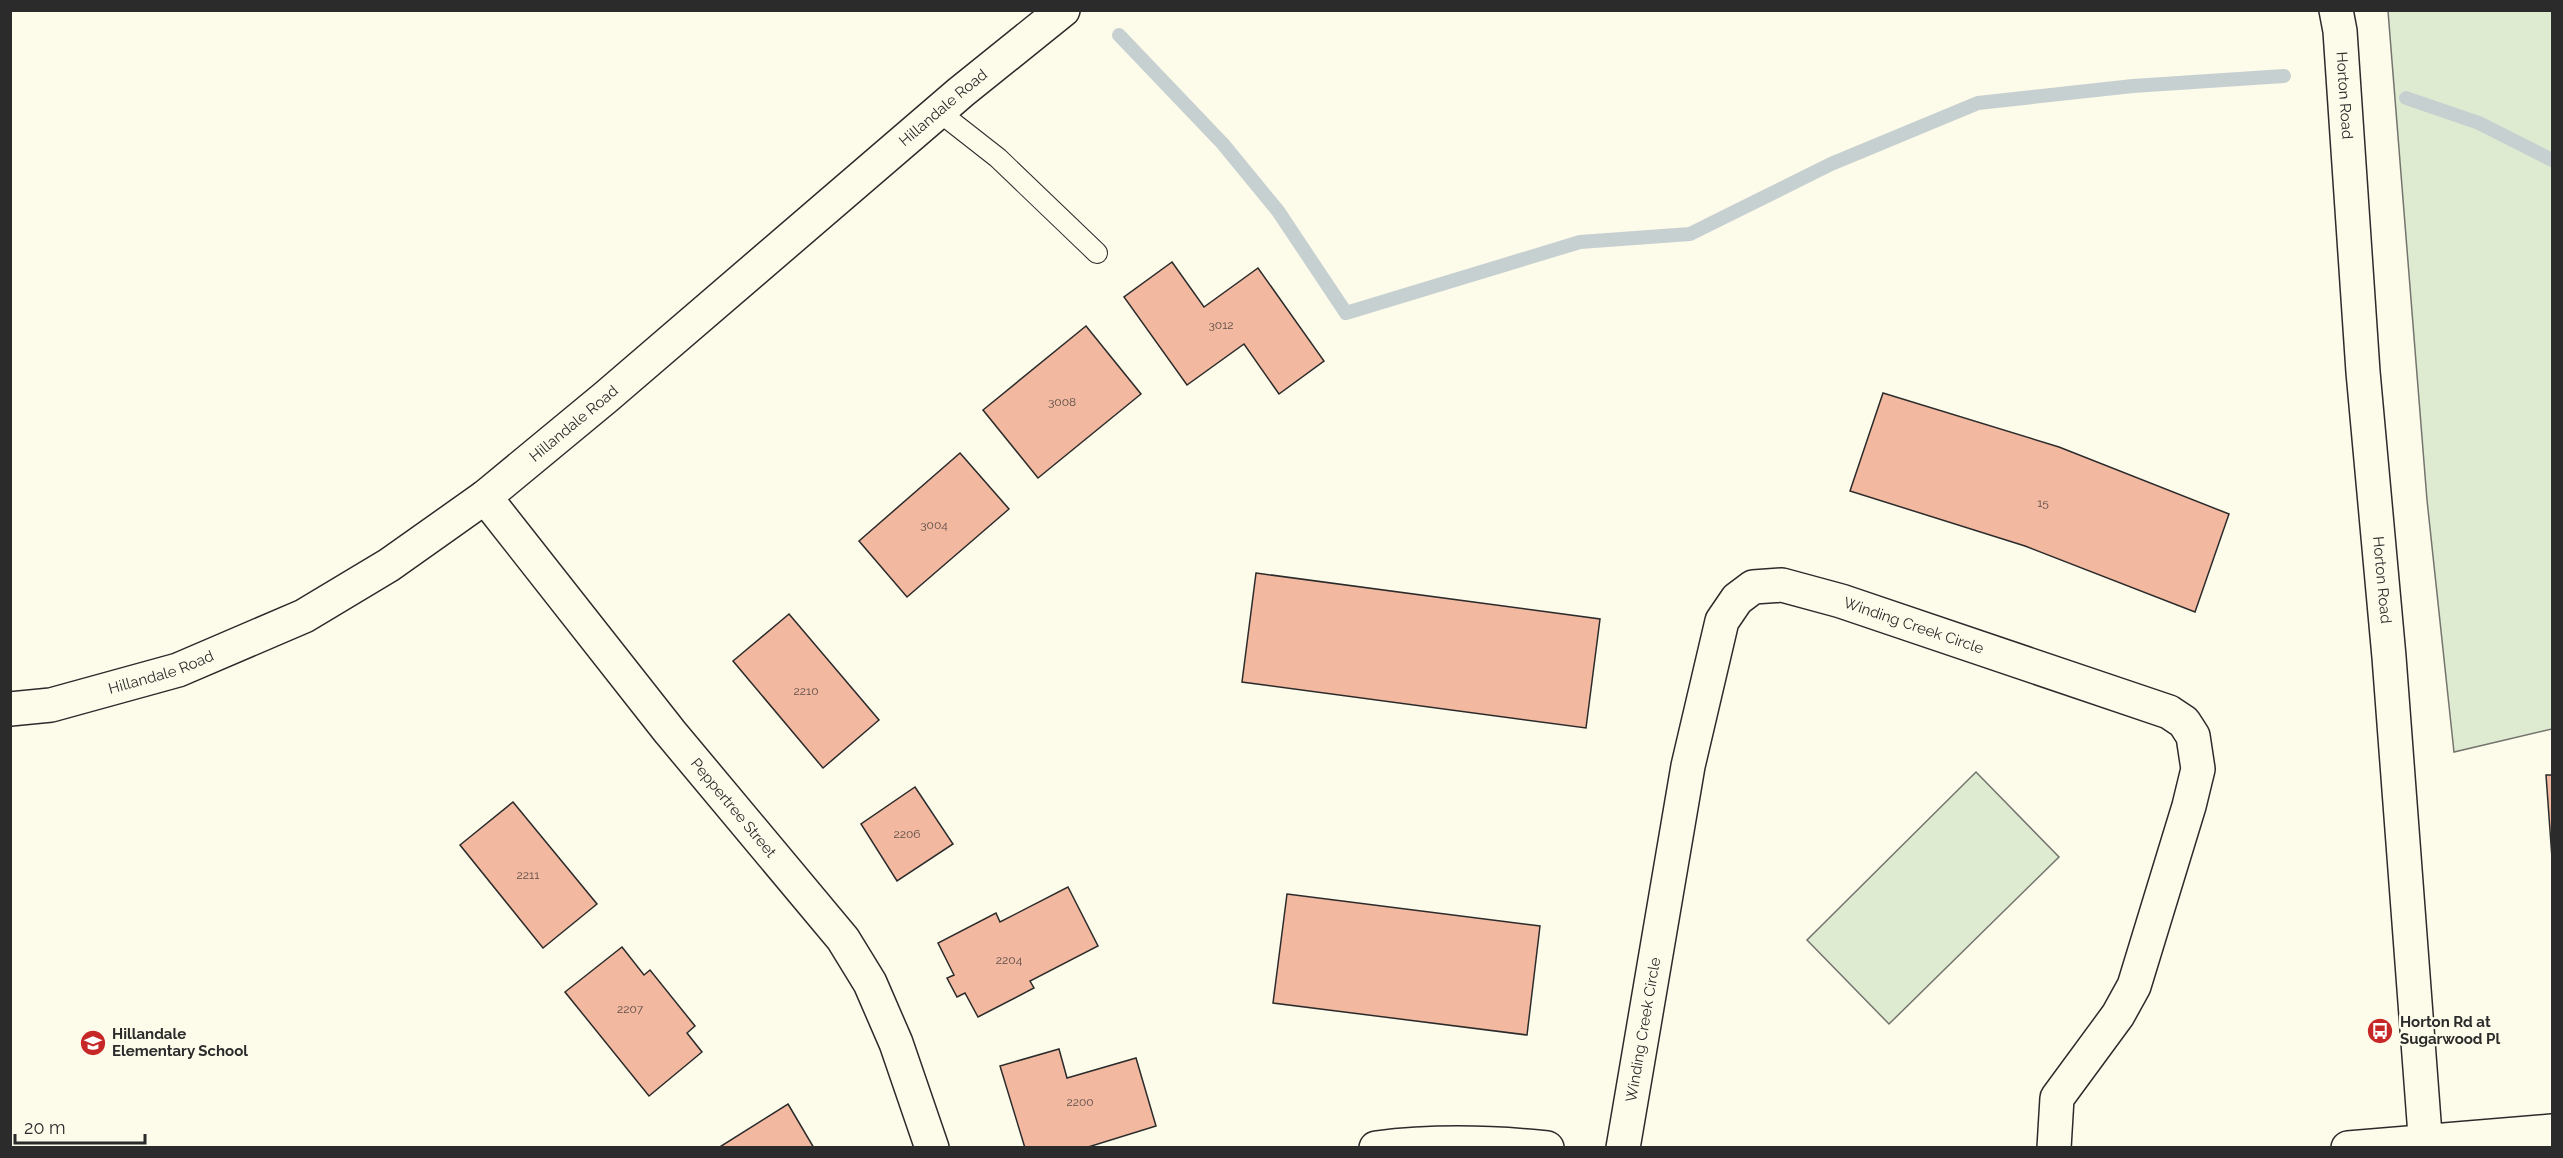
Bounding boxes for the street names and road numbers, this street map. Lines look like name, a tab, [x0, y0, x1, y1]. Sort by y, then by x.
street label: Horton Road	[2332, 51, 2356, 140]
street label: Hillandale Road	[895, 65, 991, 150]
street label: Hillandale Road	[526, 382, 622, 466]
street label: Horton Road	[2369, 536, 2395, 624]
street label: Winding Creek Circle	[1841, 594, 1986, 658]
street label: Hillandale Road	[106, 647, 216, 698]
street label: Peppertree Street	[687, 755, 780, 861]
street label: Winding Creek Circle	[1622, 956, 1664, 1104]

